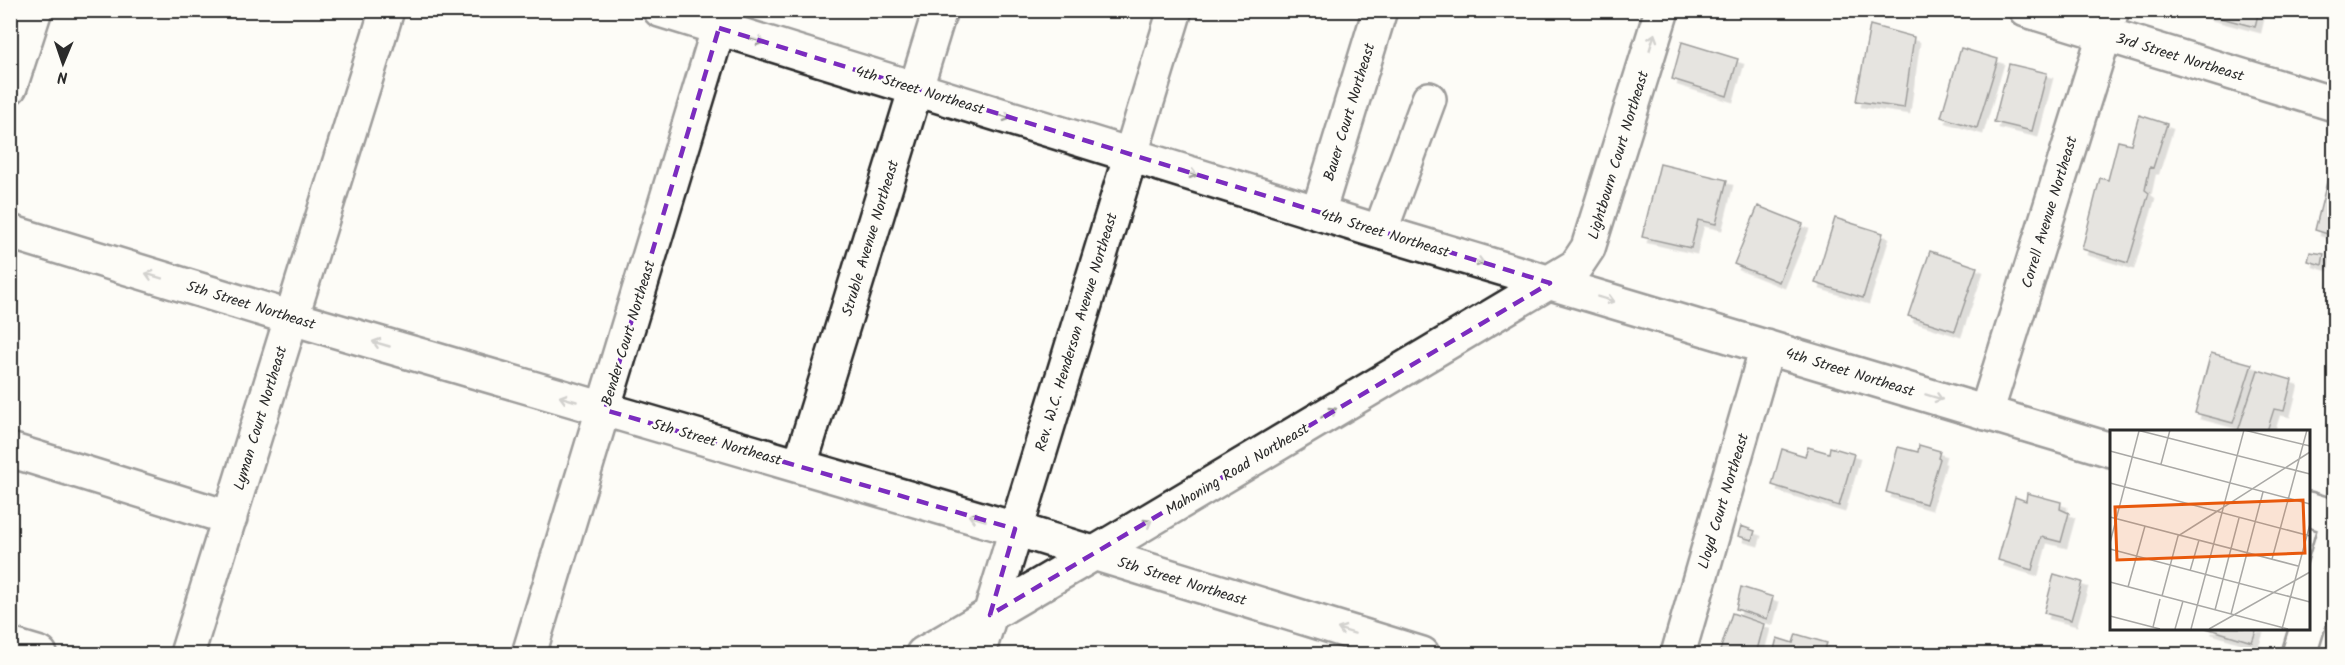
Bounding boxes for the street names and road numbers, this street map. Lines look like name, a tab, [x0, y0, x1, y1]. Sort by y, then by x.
street label: 3rd Street Northeast	[2113, 27, 2247, 89]
street label: Bauer Court Northeast	[1318, 40, 1382, 184]
street label: 4th Street Northeast	[852, 60, 987, 122]
street label: Lightbourn Court Northeast	[1582, 68, 1656, 243]
street label: Correll Avenue Northeast	[2015, 133, 2085, 291]
street label: Struble Avenue Northeast	[836, 157, 906, 319]
street label: 4th Street Northeast	[1317, 203, 1452, 265]
street label: Rev. W.C. Henderson Avenue Northeast	[1029, 210, 1125, 455]
street label: Bender Court Northeast	[595, 257, 663, 409]
street label: 5th Street Northeast	[183, 275, 318, 337]
street label: 4th Street Northeast	[1782, 342, 1917, 404]
street label: Lyman Court Northeast	[228, 343, 294, 493]
street label: 5th Street Northeast	[649, 413, 784, 473]
street label: Mahoning Road Northeast	[1161, 417, 1314, 522]
street label: Lloyd Court Northeast	[1692, 430, 1756, 572]
street label: 5th Street Northeast	[1114, 551, 1249, 613]

